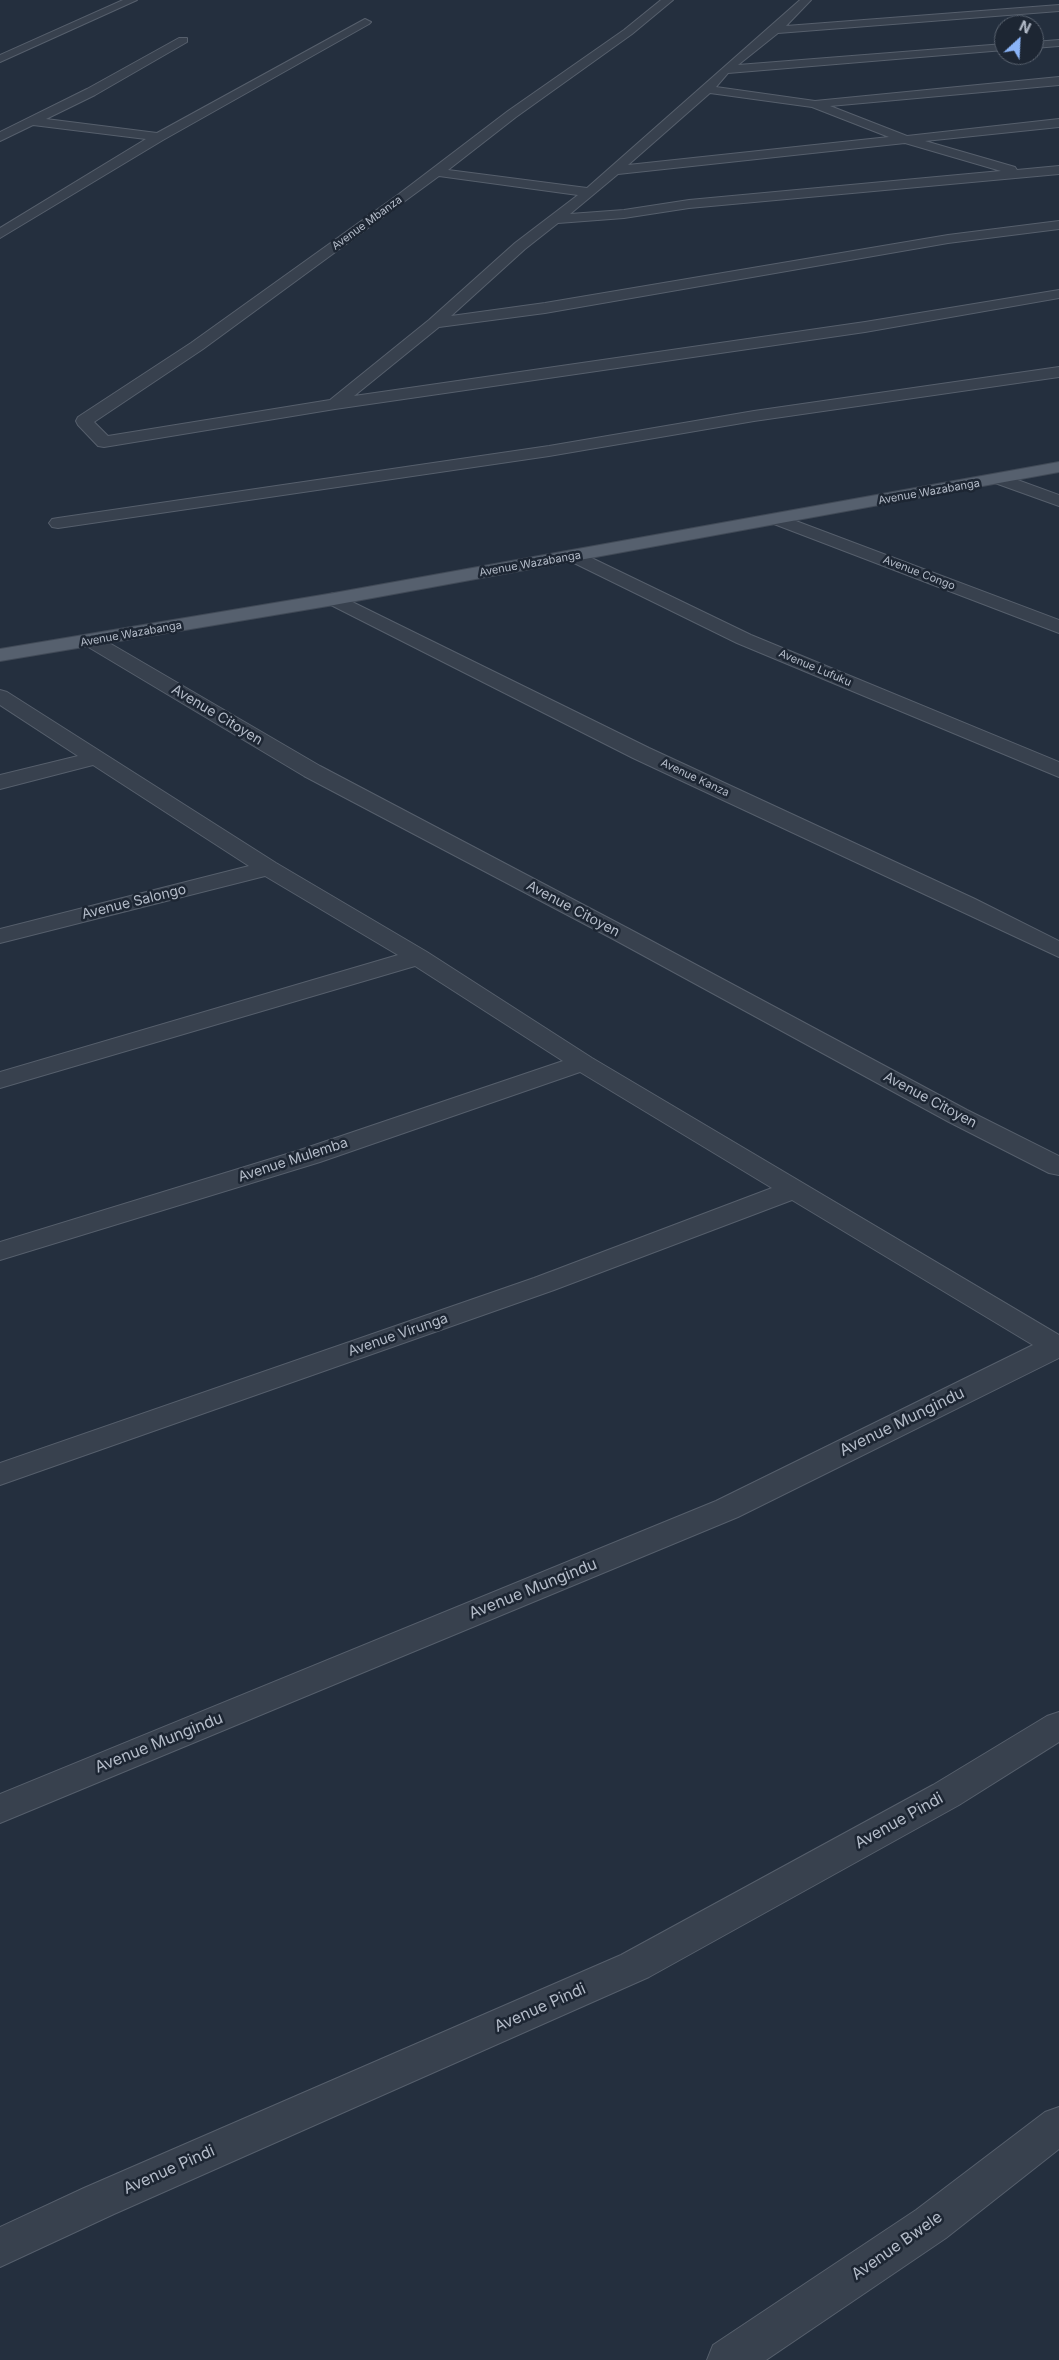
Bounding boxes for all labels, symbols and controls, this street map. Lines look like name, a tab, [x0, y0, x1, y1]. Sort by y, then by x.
north arrow	[994, 15, 1044, 65]
text: N	[1017, 17, 1034, 37]
street label: Avenue Mbanza	[329, 193, 405, 253]
street label: Avenue Wazabanga	[877, 477, 981, 507]
street label: Avenue Wazabanga	[478, 549, 582, 579]
street label: Avenue Congo	[881, 553, 957, 593]
street label: Avenue Wazabanga	[79, 619, 183, 649]
street label: Avenue Lufuku	[777, 647, 853, 689]
street label: Avenue Citoyen	[168, 681, 266, 749]
street label: Avenue Kanza	[659, 756, 731, 800]
street label: Avenue Citoyen	[523, 877, 623, 941]
street label: Avenue Salongo	[80, 881, 188, 923]
street label: Avenue Citoyen	[880, 1068, 980, 1132]
street label: Avenue Mulemba	[236, 1134, 350, 1186]
street label: Avenue Virunga	[346, 1310, 450, 1360]
street label: Avenue Mungindu	[836, 1383, 968, 1461]
street label: Avenue Mungindu	[466, 1555, 600, 1623]
street label: Avenue Mungindu	[92, 1709, 226, 1777]
street label: Avenue Pindi	[852, 1789, 946, 1853]
street label: Avenue Pindi	[491, 1979, 589, 2037]
street label: Avenue Pindi	[120, 2141, 218, 2199]
street label: Avenue Bwele	[848, 2208, 946, 2284]

